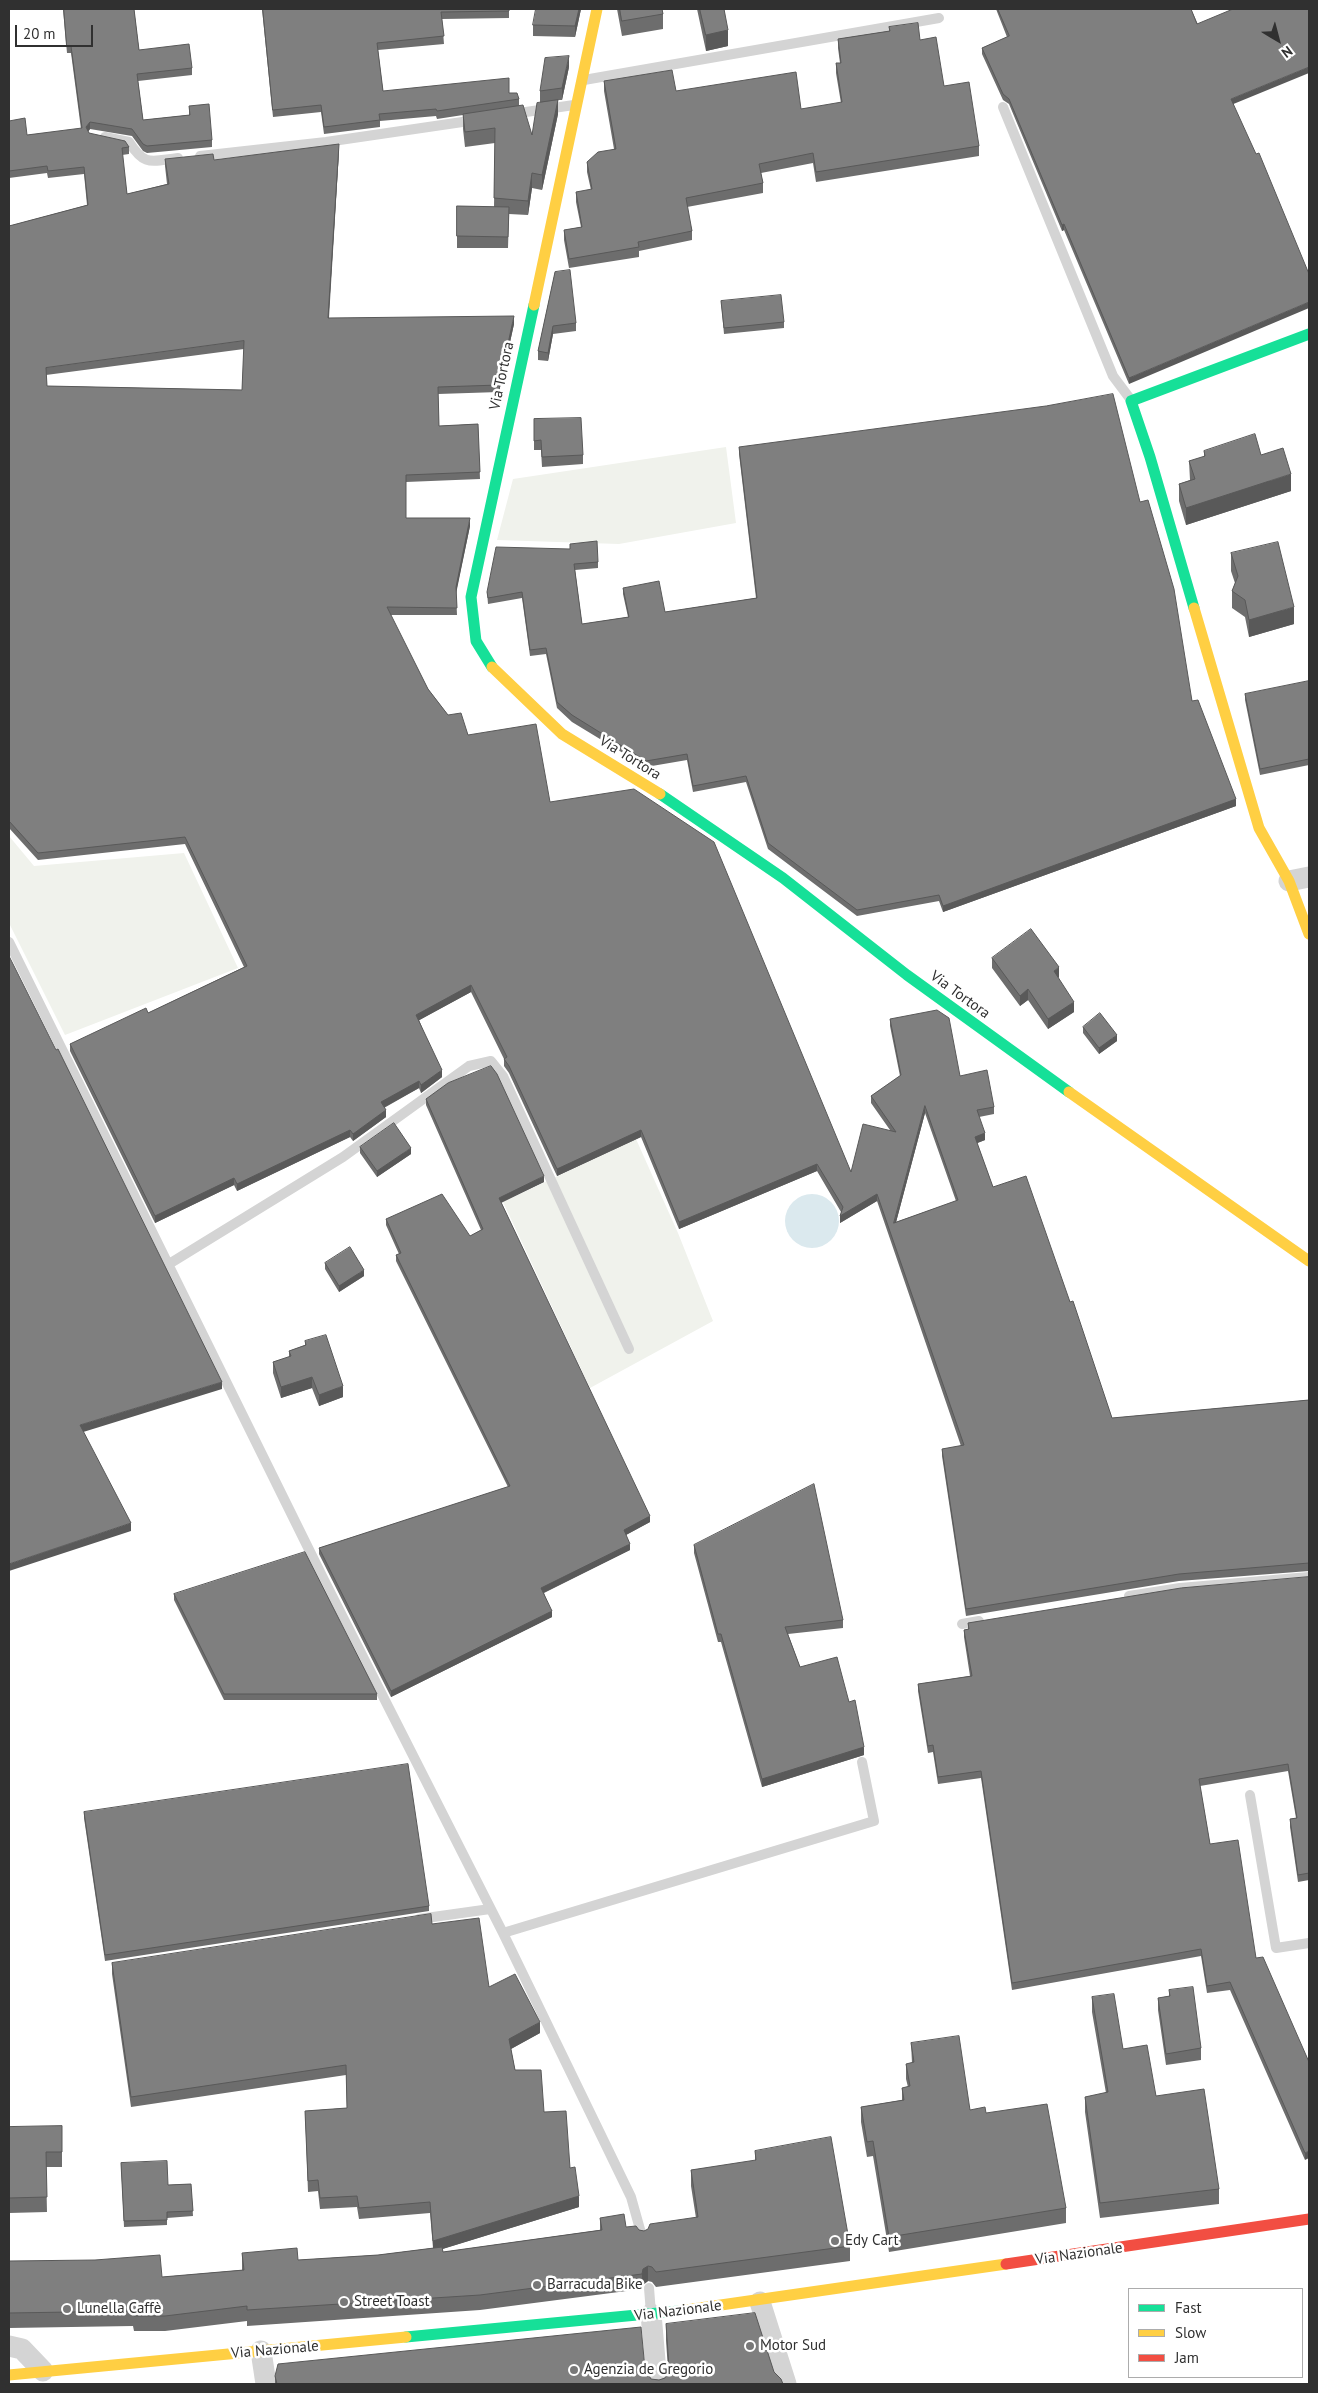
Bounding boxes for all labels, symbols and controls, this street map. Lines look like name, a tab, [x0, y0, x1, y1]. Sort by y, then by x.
scale bar	[18, 15, 95, 47]
north arrow	[1253, 15, 1303, 65]
text: 20 m	[23, 24, 56, 43]
text: N	[1278, 42, 1296, 62]
street label: Via Tortora	[486, 340, 518, 412]
street label: Via Tortora	[596, 732, 664, 784]
street label: Via Tortora	[927, 967, 993, 1023]
place label: Edy Cart	[845, 2232, 898, 2250]
marker: Edy Cart	[829, 2235, 841, 2247]
street label: Via Nazionale	[1034, 2239, 1124, 2269]
place label: Barracuda Bike	[547, 2276, 643, 2294]
marker: Barracuda Bike	[531, 2279, 543, 2291]
legend	[1128, 2288, 1303, 2378]
place label: Street Toast	[354, 2293, 430, 2311]
marker: Street Toast	[338, 2296, 350, 2308]
street label: Via Nazionale	[633, 2297, 723, 2325]
text: Fast	[1175, 2298, 1202, 2317]
place label: Lunella Caffè	[77, 2300, 161, 2318]
marker: Lunella Caffè	[61, 2303, 73, 2315]
text: Slow	[1175, 2323, 1206, 2342]
street label: Via Nazionale	[230, 2337, 320, 2363]
place label: Motor Sud	[760, 2337, 826, 2355]
marker: Motor Sud	[744, 2340, 756, 2352]
text: Jam	[1175, 2348, 1199, 2367]
place label: Agenzia de Gregorio	[584, 2361, 713, 2379]
marker: Agenzia de Gregorio	[568, 2364, 580, 2376]

